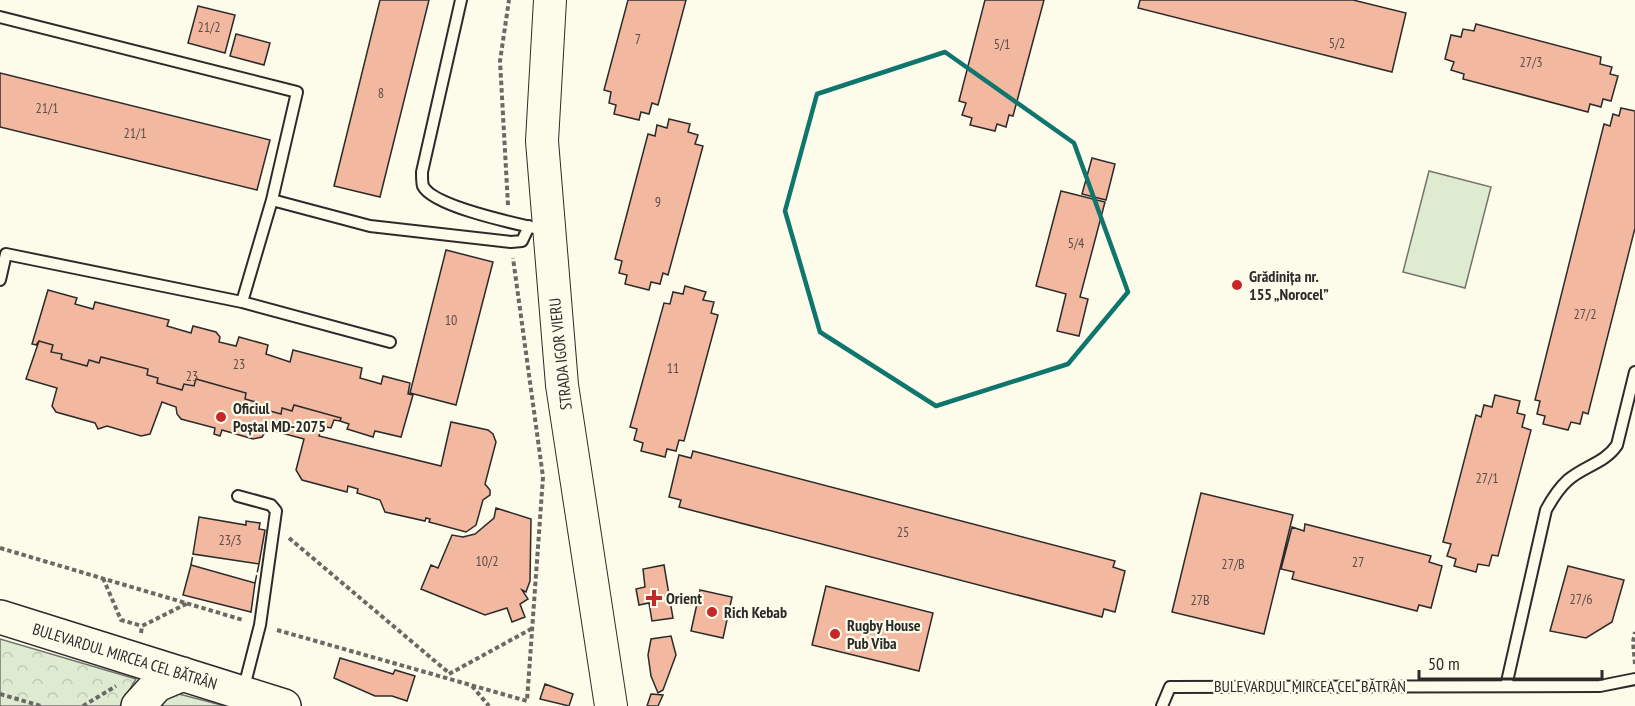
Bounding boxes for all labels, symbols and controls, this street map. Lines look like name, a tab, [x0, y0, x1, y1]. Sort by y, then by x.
house number: 21/2	[197, 18, 221, 36]
house number: 7	[635, 30, 641, 48]
house number: 5/2	[1329, 34, 1345, 52]
house number: 5/1	[994, 35, 1010, 53]
house number: 27/3	[1519, 53, 1543, 71]
house number: 8	[378, 84, 384, 102]
house number: 21/1	[35, 99, 59, 117]
house number: 21/1	[123, 124, 147, 142]
house number: 9	[655, 193, 661, 211]
house number: 5/4	[1068, 234, 1085, 252]
place label: Grădinița nr. 155 „Norocel”	[1249, 266, 1329, 304]
marker: Grădinița nr. 155 „Norocel”	[1230, 278, 1244, 292]
street label: STRADA IGOR VIERU	[544, 297, 576, 411]
house number: 27/2	[1573, 305, 1597, 323]
house number: 10	[445, 311, 457, 329]
house number: 23	[233, 355, 245, 373]
house number: 11	[667, 359, 679, 377]
house number: 23	[186, 367, 198, 385]
place label: Oficiul Poștal MD-2075	[233, 398, 326, 436]
marker: Oficiul Poștal MD-2075	[214, 410, 228, 424]
house number: 27/1	[1475, 469, 1499, 487]
house number: 25	[897, 523, 909, 541]
house number: 23/3	[218, 531, 242, 549]
house number: 10/2	[475, 552, 499, 570]
house number: 27	[1352, 553, 1364, 571]
house number: 27/B	[1221, 555, 1245, 573]
place label: Orient	[666, 588, 702, 608]
house number: 27/6	[1569, 590, 1593, 608]
marker: Orient	[647, 591, 661, 605]
house number: 27B	[1190, 591, 1210, 609]
place label: Rich Kebab	[724, 602, 787, 622]
marker: Rich Kebab	[705, 605, 719, 619]
place label: Rugby House Pub Viba	[847, 615, 921, 653]
street label: BULEVARDUL MIRCEA CEL BĂTRÂN	[30, 618, 220, 694]
marker: Rugby House Pub Viba	[828, 627, 842, 641]
scale bar	[1419, 643, 1602, 681]
text: 50 m	[1428, 652, 1460, 675]
street label: BULEVARDUL MIRCEA CEL BĂTRÂN	[1214, 676, 1406, 696]

